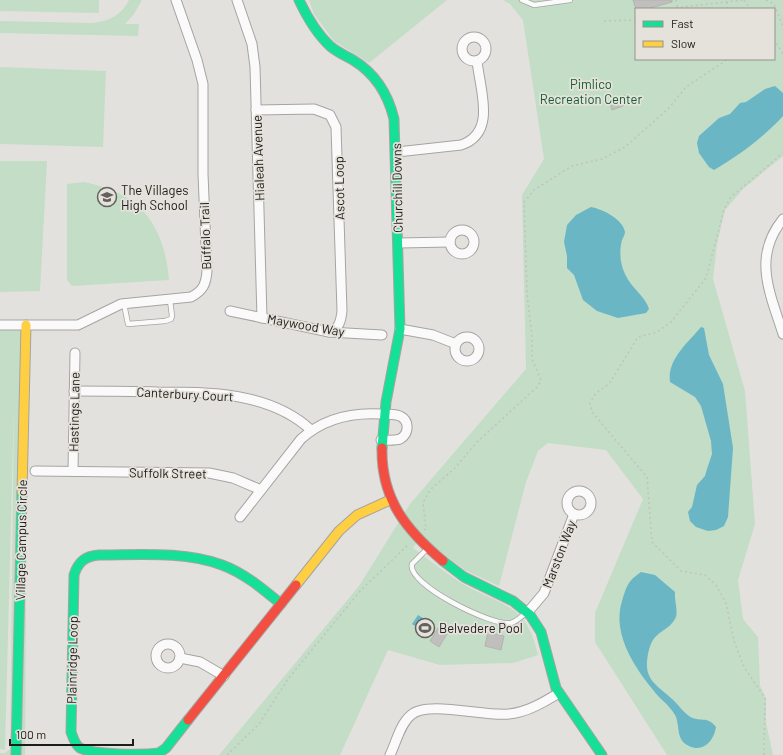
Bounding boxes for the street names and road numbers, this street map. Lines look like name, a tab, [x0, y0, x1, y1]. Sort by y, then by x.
street label: Hialeah Avenue	[249, 115, 267, 201]
street label: Churchill Downs	[388, 143, 406, 233]
street label: Ascot Loop	[330, 156, 348, 220]
street label: Buffalo Trail	[196, 202, 214, 270]
street label: Maywood Way	[266, 310, 346, 340]
street label: Hastings Lane	[65, 372, 83, 452]
street label: Canterbury Court	[136, 383, 234, 405]
street label: Suffolk Street	[129, 464, 207, 482]
street label: Village Campus Circle	[12, 479, 30, 601]
street label: Marston Way	[539, 518, 579, 590]
street label: Plainridge Loop	[63, 616, 81, 704]

